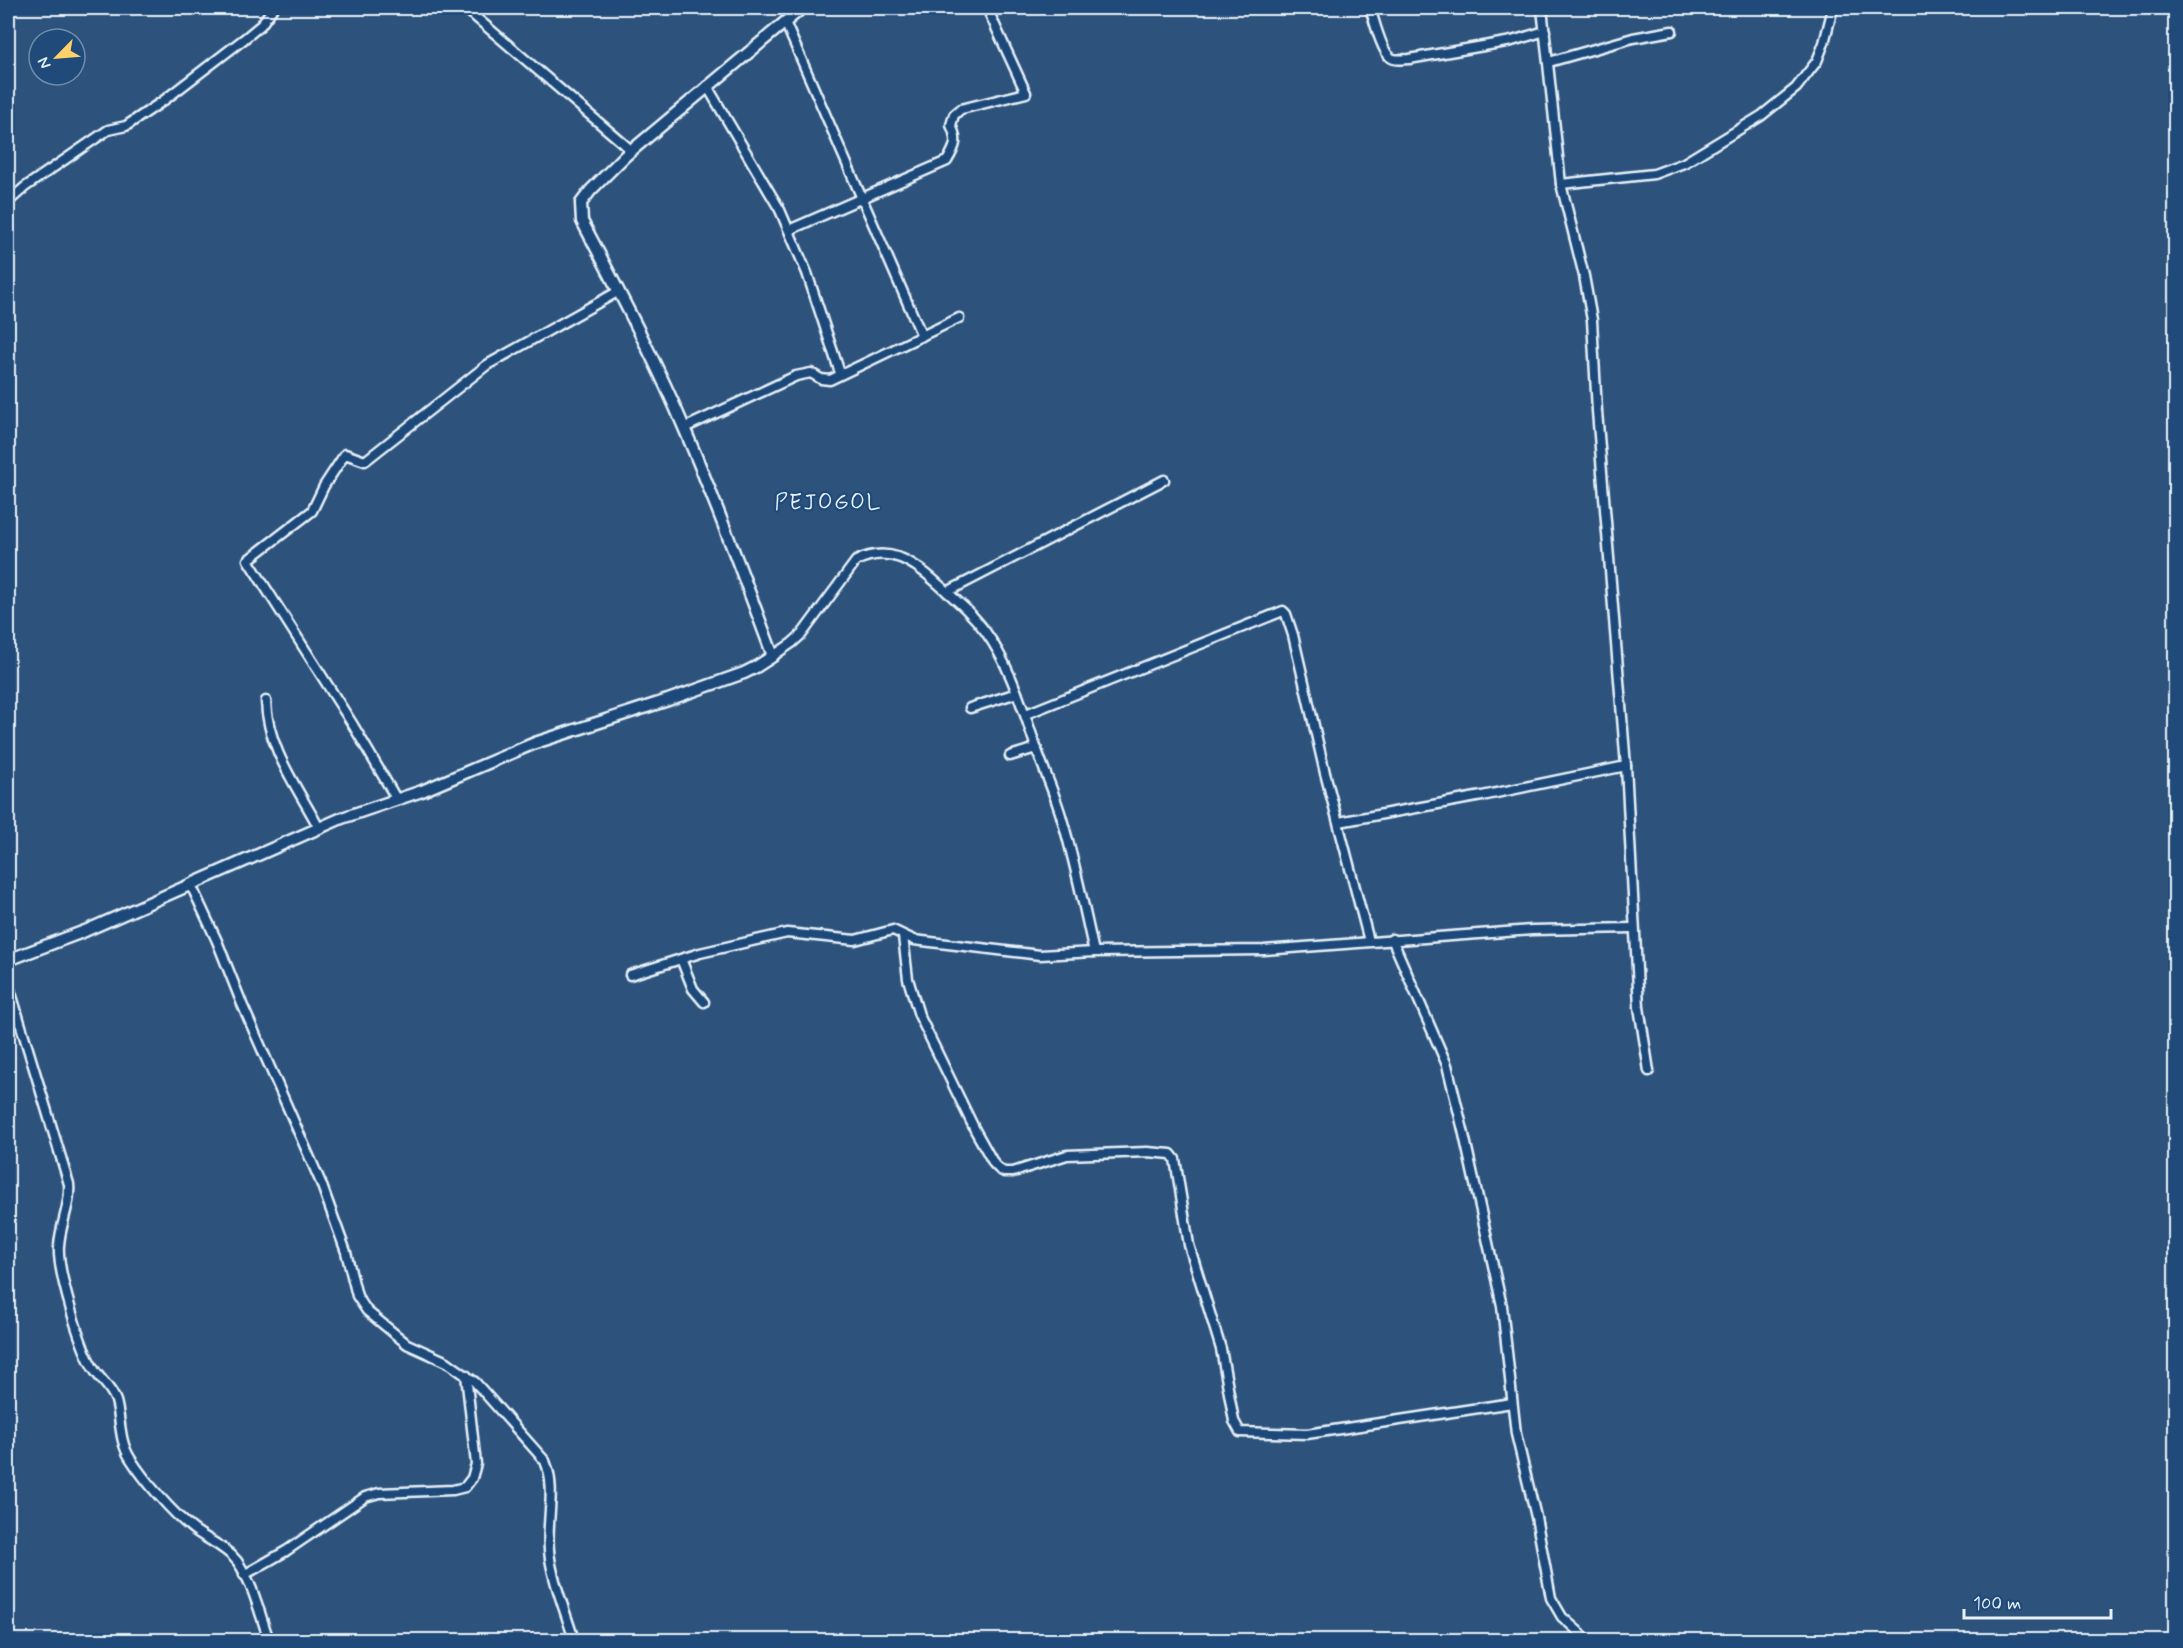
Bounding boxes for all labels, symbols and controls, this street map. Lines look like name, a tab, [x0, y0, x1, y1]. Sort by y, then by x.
north arrow	[27, 27, 87, 87]
text: N	[33, 53, 57, 72]
district label: PEJOGOL	[774, 489, 882, 517]
scale bar	[1964, 1582, 2111, 1620]
text: 100 m	[1973, 1592, 2021, 1616]

